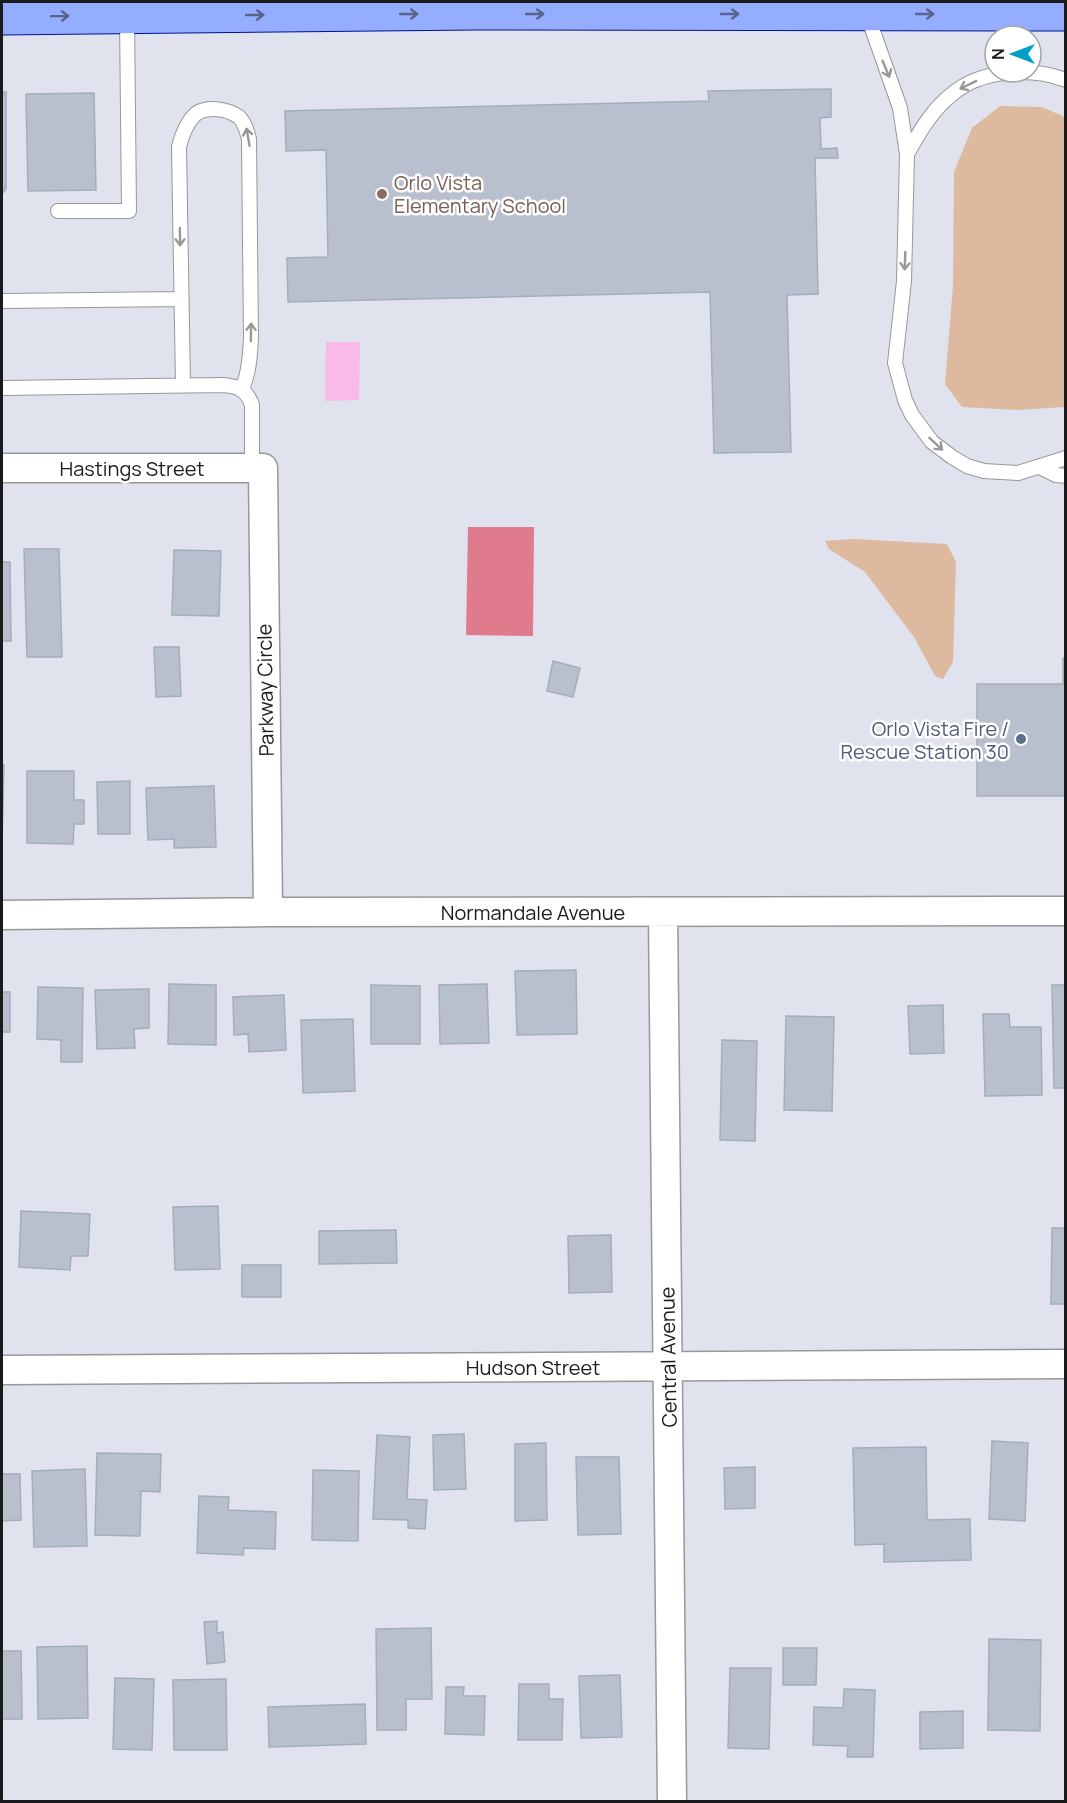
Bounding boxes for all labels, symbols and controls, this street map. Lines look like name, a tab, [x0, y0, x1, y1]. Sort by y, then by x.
one-way arrow	[398, 8, 418, 20]
one-way arrow	[524, 8, 544, 20]
one-way arrow	[719, 8, 739, 20]
one-way arrow	[914, 8, 934, 20]
one-way arrow	[244, 9, 264, 21]
one-way arrow	[49, 11, 69, 22]
north arrow	[983, 24, 1043, 84]
text: N	[987, 48, 1009, 60]
one-way arrow	[881, 59, 892, 78]
one-way arrow	[959, 79, 977, 91]
one-way arrow	[242, 128, 253, 147]
place label: Orlo Vista Elementary School	[394, 169, 566, 219]
marker: Orlo Vista Elementary School	[375, 187, 389, 201]
one-way arrow	[174, 226, 186, 246]
one-way arrow	[899, 250, 910, 270]
one-way arrow	[245, 322, 257, 342]
one-way arrow	[928, 437, 943, 451]
street label: Hastings Street	[60, 455, 204, 482]
street label: Parkway Circle	[250, 623, 280, 757]
place label: Orlo Vista Fire / Rescue Station 30	[840, 715, 1009, 765]
marker: Orlo Vista Fire / Rescue Station 30	[1014, 732, 1028, 746]
street label: Normandale Avenue	[441, 899, 625, 926]
street label: Central Avenue	[653, 1286, 683, 1428]
street label: Hudson Street	[466, 1354, 600, 1381]

